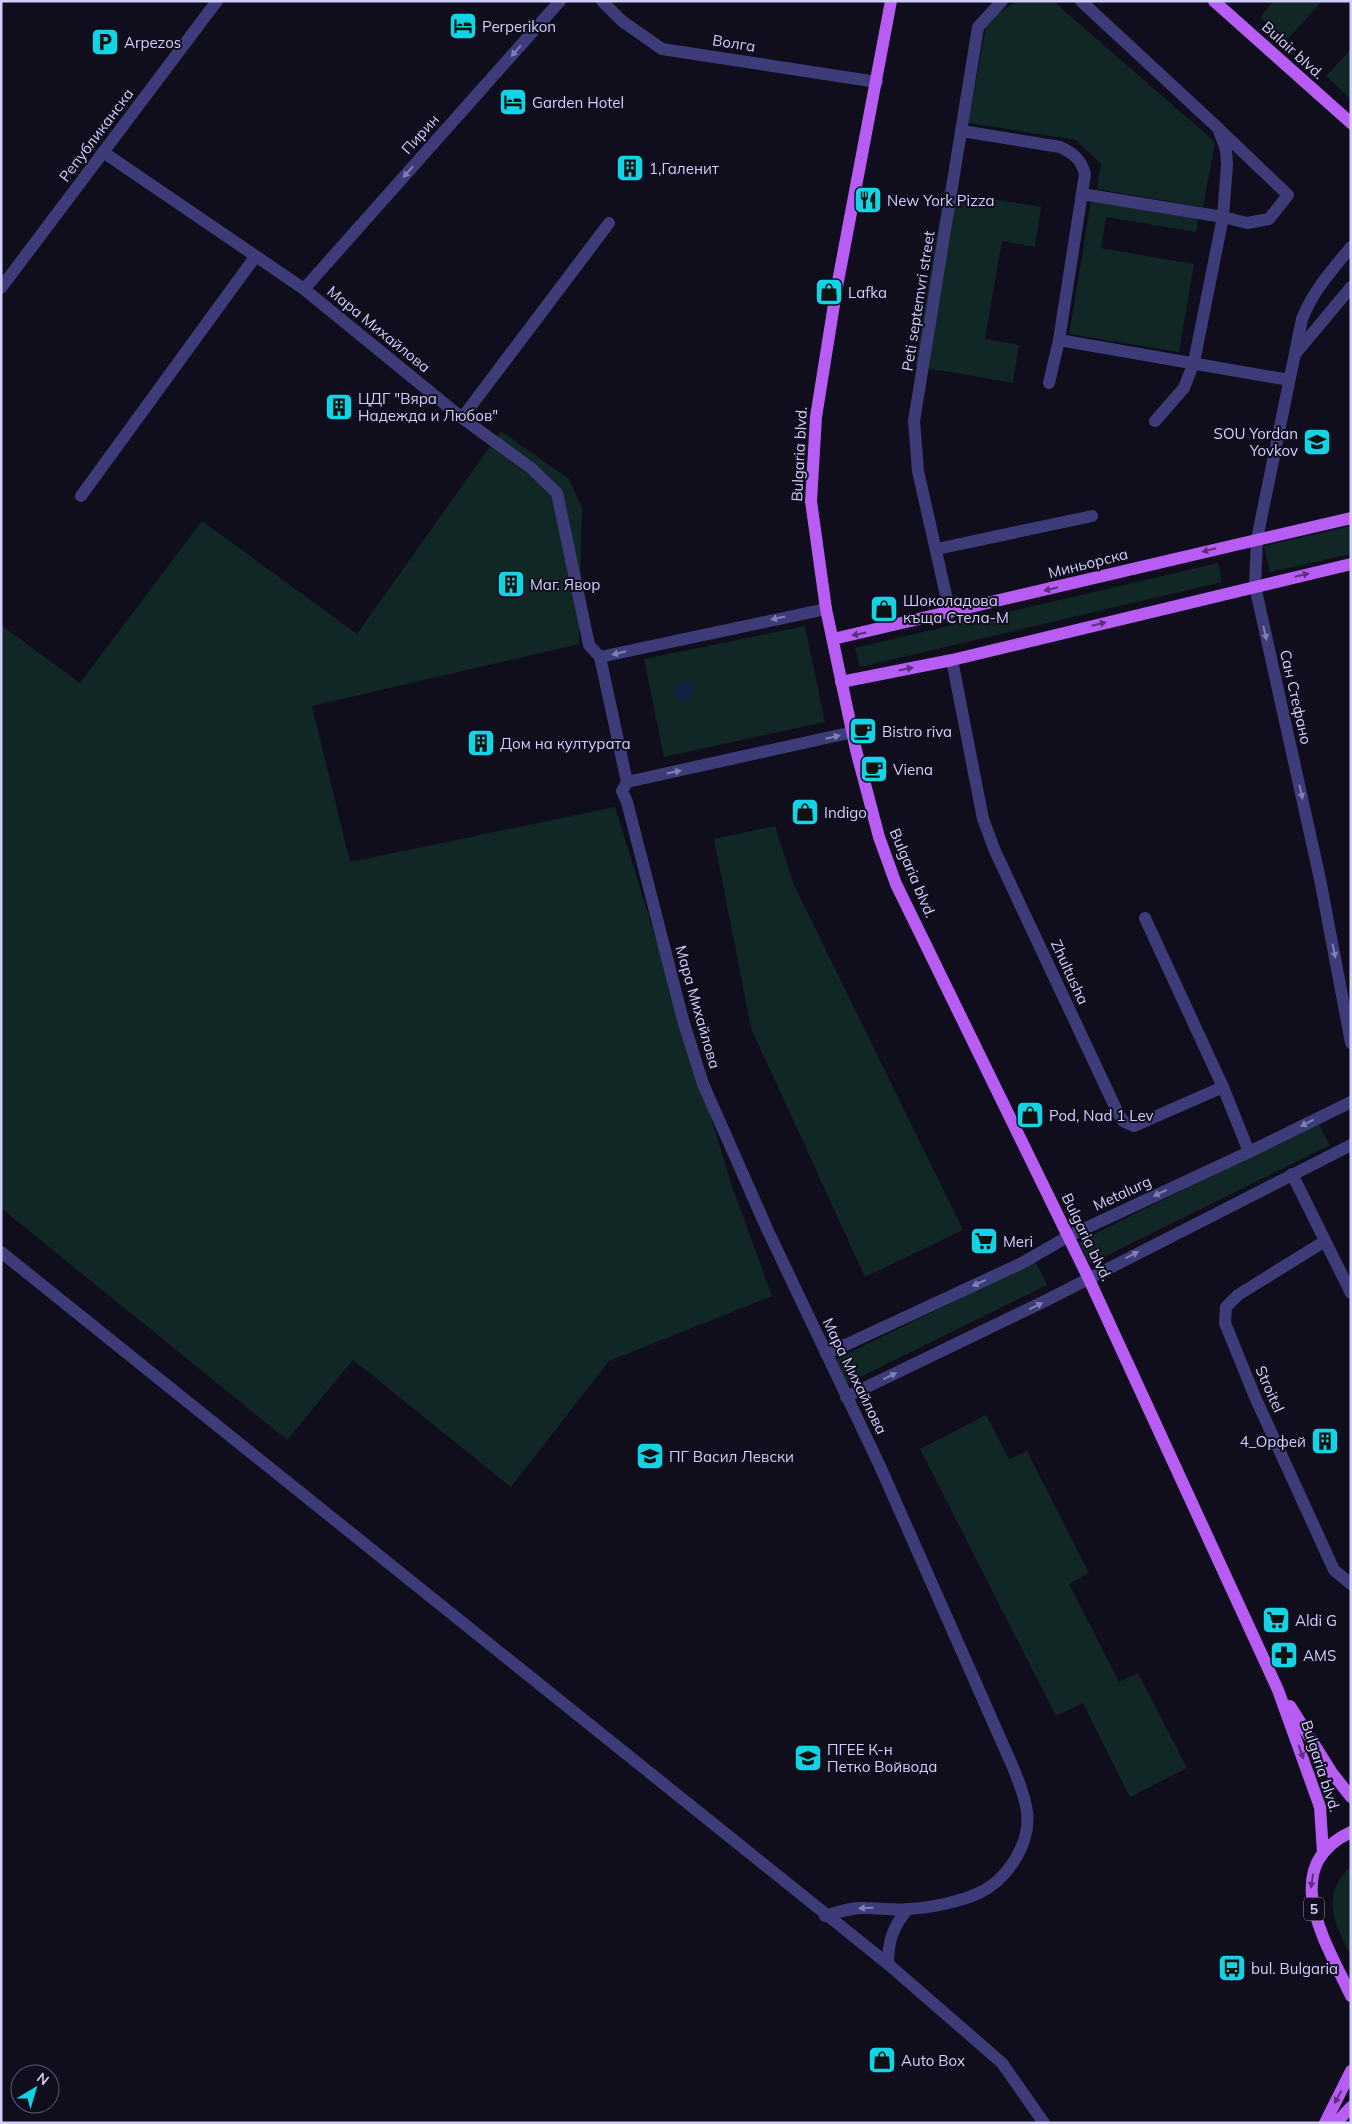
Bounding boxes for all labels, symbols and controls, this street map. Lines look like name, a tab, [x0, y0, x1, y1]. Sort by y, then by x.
hotel icon: Perperikon	[448, 11, 478, 41]
place label: Perperikon	[482, 17, 556, 36]
street label: Bulair blvd.	[1258, 17, 1328, 83]
parking icon: Arpezos	[90, 27, 120, 57]
street label: Волга	[711, 30, 757, 56]
place label: Arpezos	[124, 33, 181, 52]
one-way arrow	[510, 44, 522, 56]
street label: Републиканска	[55, 84, 137, 186]
hotel icon: Garden Hotel	[498, 87, 528, 117]
place label: Garden Hotel	[532, 93, 624, 112]
street label: Пирин	[397, 110, 443, 158]
building icon: 1,Галенит	[615, 153, 645, 183]
place label: 1,Галенит	[649, 159, 719, 178]
one-way arrow	[402, 166, 414, 178]
restaurant icon: New York Pizza	[853, 185, 883, 215]
place label: New York Pizza	[887, 191, 995, 210]
street label: Peti septemvri street	[898, 230, 938, 372]
shop icon: Lafka	[814, 277, 844, 307]
street label: Мара Михайлова	[324, 282, 434, 376]
place label: Lafka	[848, 283, 887, 302]
place label: ЦДГ "Вяра Надежда и Любов"	[358, 389, 498, 425]
building icon: ЦДГ "Вяра Надежда и Любов"	[324, 392, 354, 422]
street label: Bulgaria blvd.	[787, 406, 811, 502]
place label: SOU Yordan Yovkov	[1214, 424, 1298, 460]
school or university icon: SOU Yordan Yovkov	[1302, 427, 1332, 457]
street label: Миньорска	[1046, 544, 1130, 582]
one-way arrow	[1202, 547, 1217, 555]
building icon: Маг. Явор	[496, 569, 526, 599]
one-way arrow	[1295, 571, 1310, 579]
place label: Маг. Явор	[530, 575, 600, 594]
one-way arrow	[1044, 585, 1059, 593]
place label: Шоколадова къща Стела-М	[903, 591, 1009, 627]
shop icon: Шоколадова къща Стела-М	[869, 594, 899, 624]
one-way arrow	[770, 614, 785, 622]
one-way arrow	[1091, 620, 1106, 628]
one-way arrow	[1261, 626, 1269, 641]
one-way arrow	[852, 630, 867, 638]
street label: Сан Стефано	[1276, 648, 1316, 746]
one-way arrow	[611, 649, 626, 657]
one-way arrow	[899, 665, 914, 673]
cafe icon: Bistro riva	[848, 716, 878, 746]
place label: Bistro riva	[882, 722, 952, 741]
building icon: Дом на културата	[466, 728, 496, 758]
one-way arrow	[826, 733, 841, 741]
place label: Дом на културата	[500, 734, 631, 753]
cafe icon: Viena	[859, 754, 889, 784]
place label: Viena	[893, 760, 933, 779]
one-way arrow	[667, 768, 682, 776]
one-way arrow	[1297, 784, 1305, 800]
shop icon: Indigo	[790, 797, 820, 827]
place label: Indigo	[824, 803, 867, 822]
street label: Bulgaria blvd.	[886, 825, 940, 921]
street label: Zhultusha	[1047, 937, 1093, 1007]
street label: Мара Михайлова	[671, 943, 725, 1071]
one-way arrow	[1330, 943, 1338, 959]
shop icon: Pod, Nad 1 Lev	[1015, 1100, 1045, 1130]
place label: Pod, Nad 1 Lev	[1049, 1106, 1154, 1125]
one-way arrow	[1300, 1120, 1314, 1128]
street label: Metalurg	[1090, 1171, 1154, 1215]
one-way arrow	[1153, 1189, 1168, 1198]
street label: Bulgaria blvd.	[1058, 1190, 1116, 1284]
supermarket icon: Meri	[969, 1226, 999, 1256]
place label: Meri	[1003, 1232, 1033, 1251]
one-way arrow	[1125, 1251, 1139, 1259]
one-way arrow	[972, 1279, 986, 1287]
one-way arrow	[1029, 1301, 1043, 1309]
street label: Мара Михайлова	[819, 1315, 891, 1437]
street label: Stroitel	[1251, 1363, 1289, 1415]
one-way arrow	[882, 1371, 897, 1380]
building icon: 4_Орфей	[1310, 1426, 1340, 1456]
place label: 4_Орфей	[1240, 1432, 1306, 1451]
school or university icon: ПГ Васил Левски	[635, 1441, 665, 1471]
place label: ПГ Васил Левски	[669, 1447, 794, 1466]
supermarket icon: Aldi G	[1261, 1605, 1291, 1635]
place label: Aldi G	[1295, 1611, 1337, 1630]
pharmacy icon: AMS	[1269, 1640, 1299, 1670]
place label: AMS	[1303, 1646, 1336, 1665]
street label: Bulgaria blvd.	[1297, 1718, 1345, 1814]
place label: ПГЕЕ К-н Петко Войвода	[827, 1740, 938, 1776]
school or university icon: ПГЕЕ К-н Петко Войвода	[793, 1743, 823, 1773]
one-way arrow	[1297, 1745, 1305, 1760]
one-way arrow	[1308, 1874, 1316, 1890]
road number: 5	[1304, 1898, 1324, 1920]
one-way arrow	[858, 1904, 874, 1912]
bus stop icon: bul. Bulgaria	[1217, 1953, 1247, 1983]
place label: bul. Bulgaria	[1251, 1959, 1338, 1978]
shop icon: Auto Box	[867, 2045, 897, 2075]
place label: Auto Box	[901, 2051, 965, 2070]
north arrow	[10, 2064, 60, 2114]
text: N	[33, 2068, 53, 2089]
one-way arrow	[1334, 2091, 1343, 2104]

